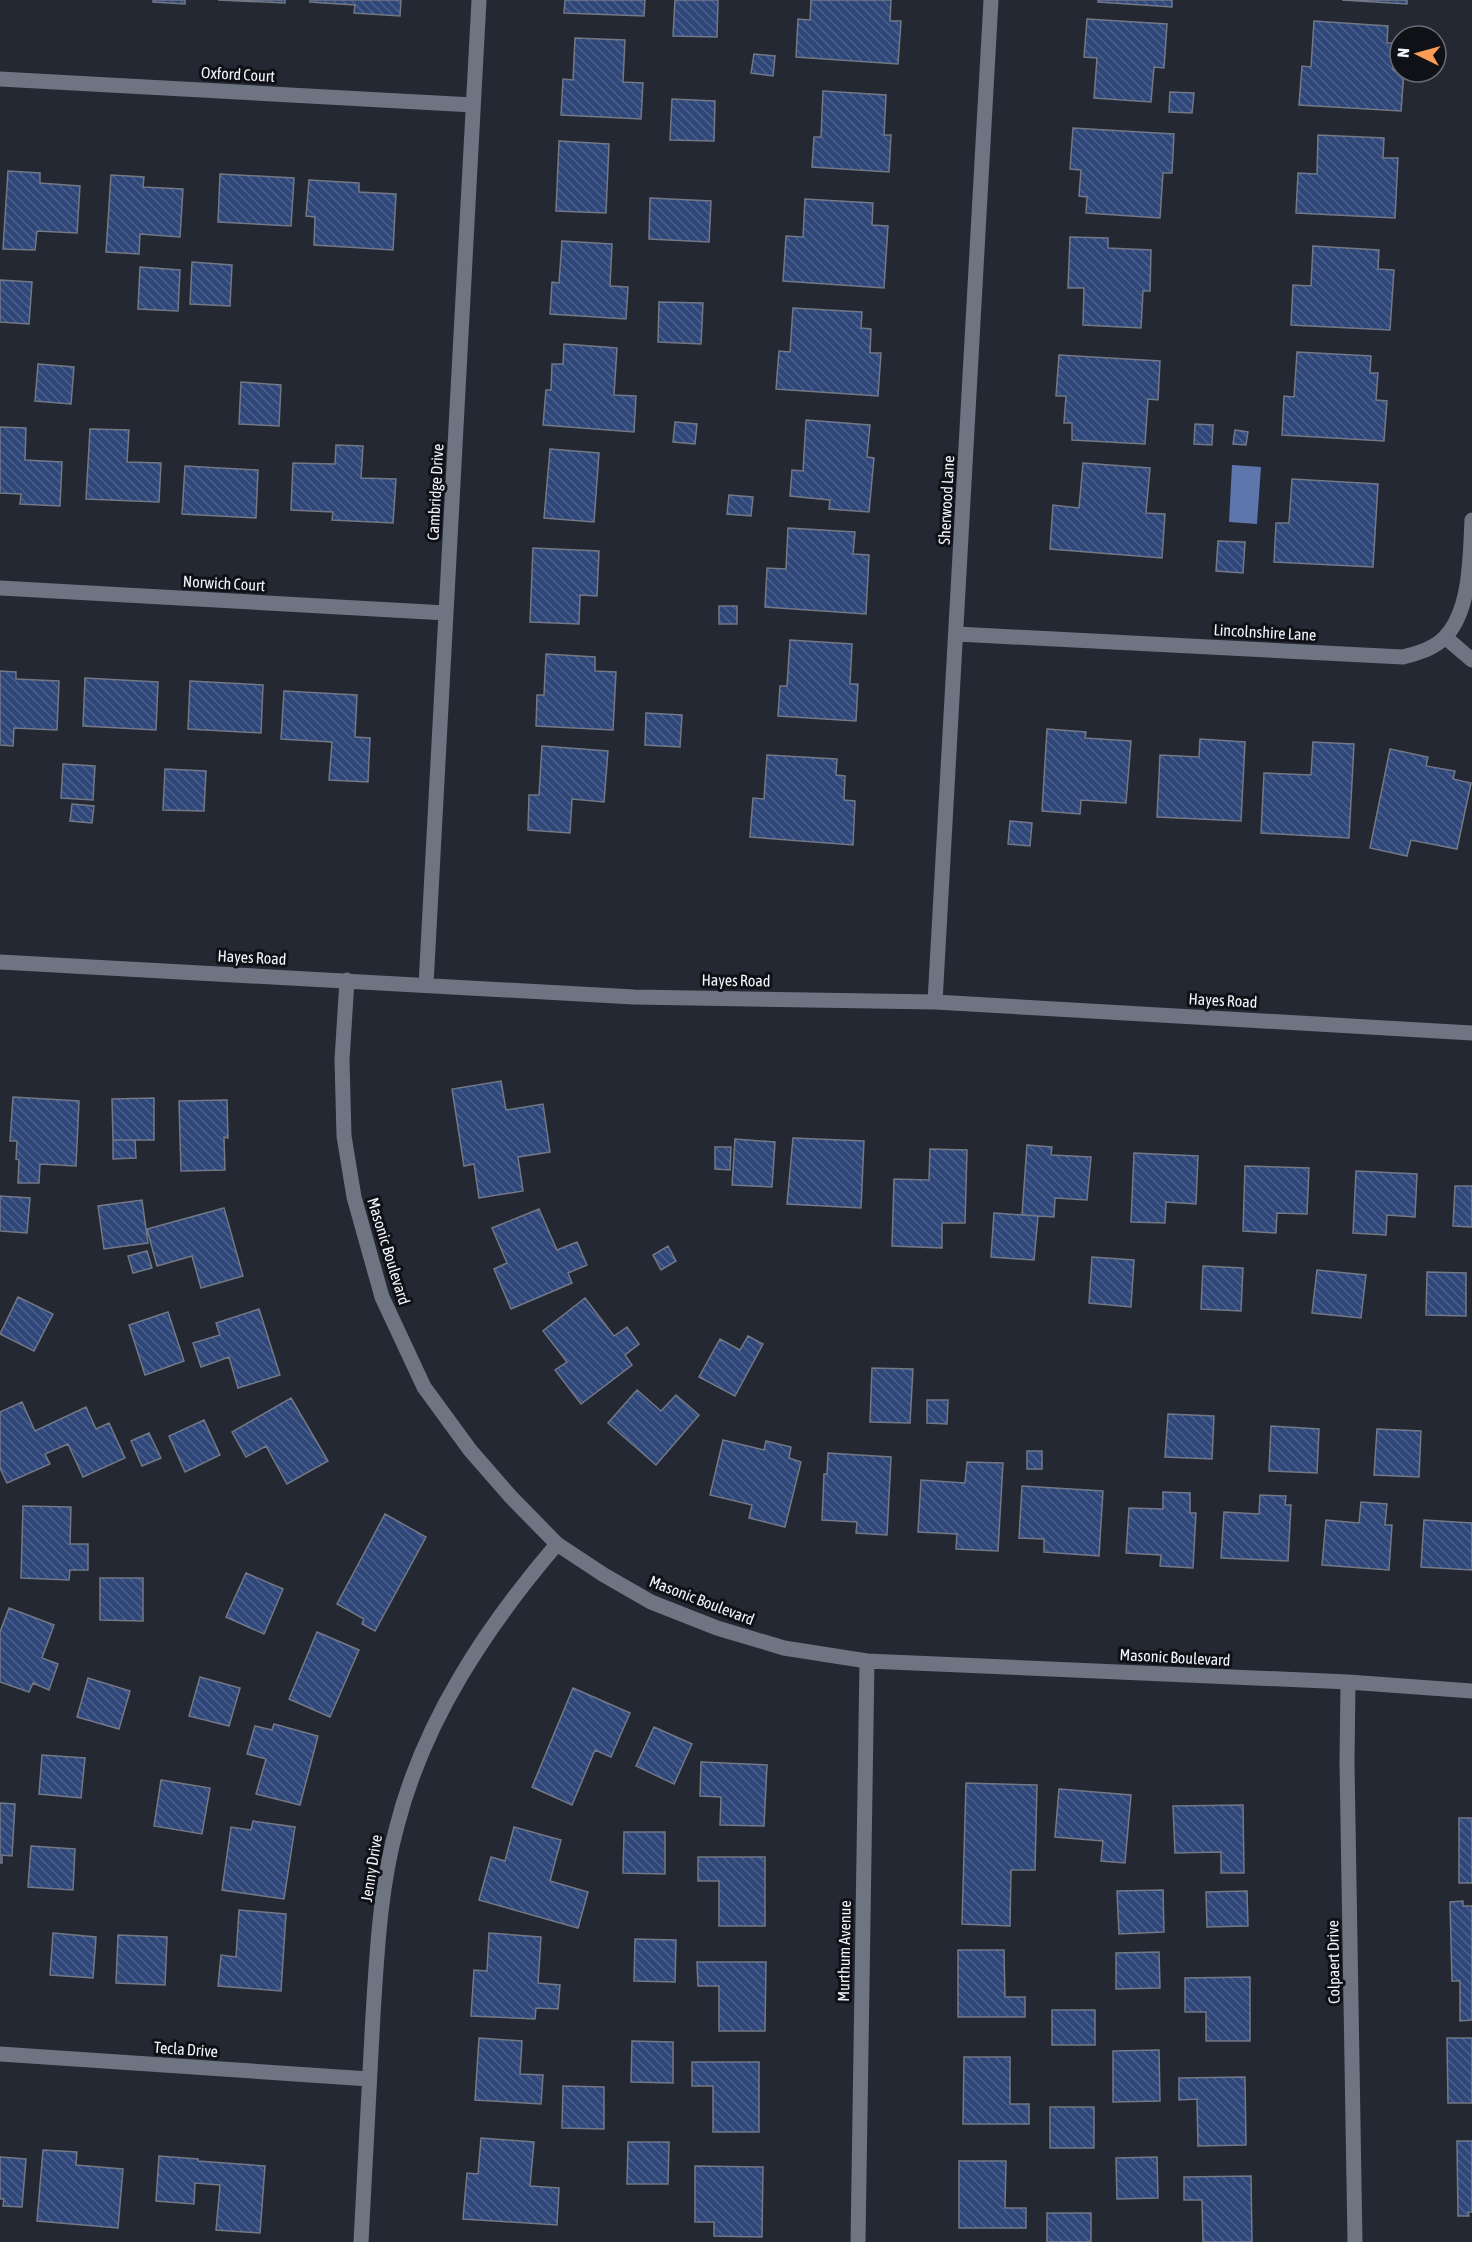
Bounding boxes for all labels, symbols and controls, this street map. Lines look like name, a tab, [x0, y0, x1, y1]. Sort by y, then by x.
north arrow	[1388, 24, 1448, 84]
text: N	[1394, 47, 1412, 58]
street label: Oxford Court	[201, 63, 276, 85]
street label: Cambridge Drive	[423, 443, 448, 541]
street label: Sherwood Lane	[935, 455, 957, 545]
street label: Norwich Court	[182, 572, 266, 594]
street label: Lincolnshire Lane	[1213, 620, 1317, 644]
street label: Hayes Road	[217, 946, 287, 969]
street label: Hayes Road	[701, 970, 771, 991]
street label: Hayes Road	[1188, 989, 1258, 1012]
street label: Masonic Boulevard	[364, 1195, 414, 1307]
street label: Masonic Boulevard	[647, 1572, 757, 1628]
street label: Masonic Boulevard	[1119, 1645, 1231, 1669]
street label: Jenny Drive	[357, 1833, 386, 1903]
street label: Murthum Avenue	[834, 1900, 854, 2002]
street label: Colpaert Drive	[1323, 1920, 1344, 2004]
street label: Tecla Drive	[153, 2038, 219, 2060]

